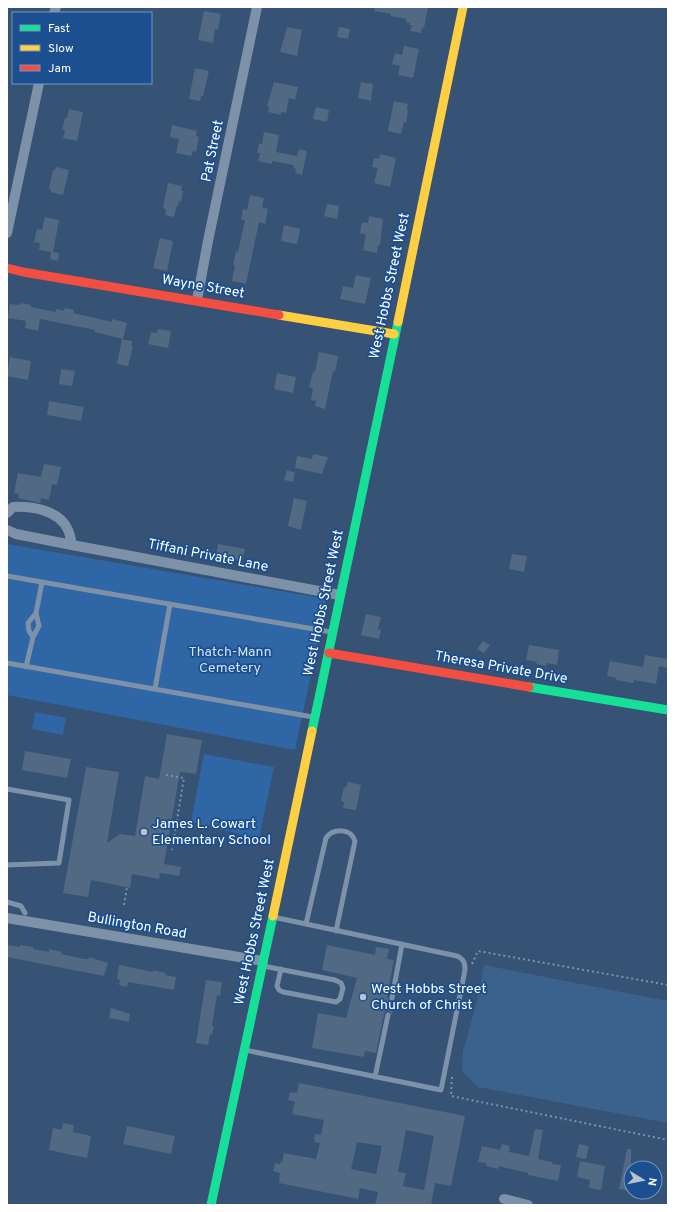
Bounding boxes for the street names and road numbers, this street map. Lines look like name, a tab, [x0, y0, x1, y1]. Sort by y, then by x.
street label: Pat Street	[198, 119, 228, 183]
street label: West Hobbs Street West	[366, 211, 414, 361]
street label: Wayne Street	[160, 271, 246, 303]
street label: West Hobbs Street West	[300, 528, 348, 678]
street label: Tiffani Private Lane	[146, 536, 270, 576]
street label: Theresa Private Drive	[433, 648, 569, 688]
street label: West Hobbs Street West	[231, 857, 279, 1007]
street label: Bullington Road	[86, 909, 188, 943]

